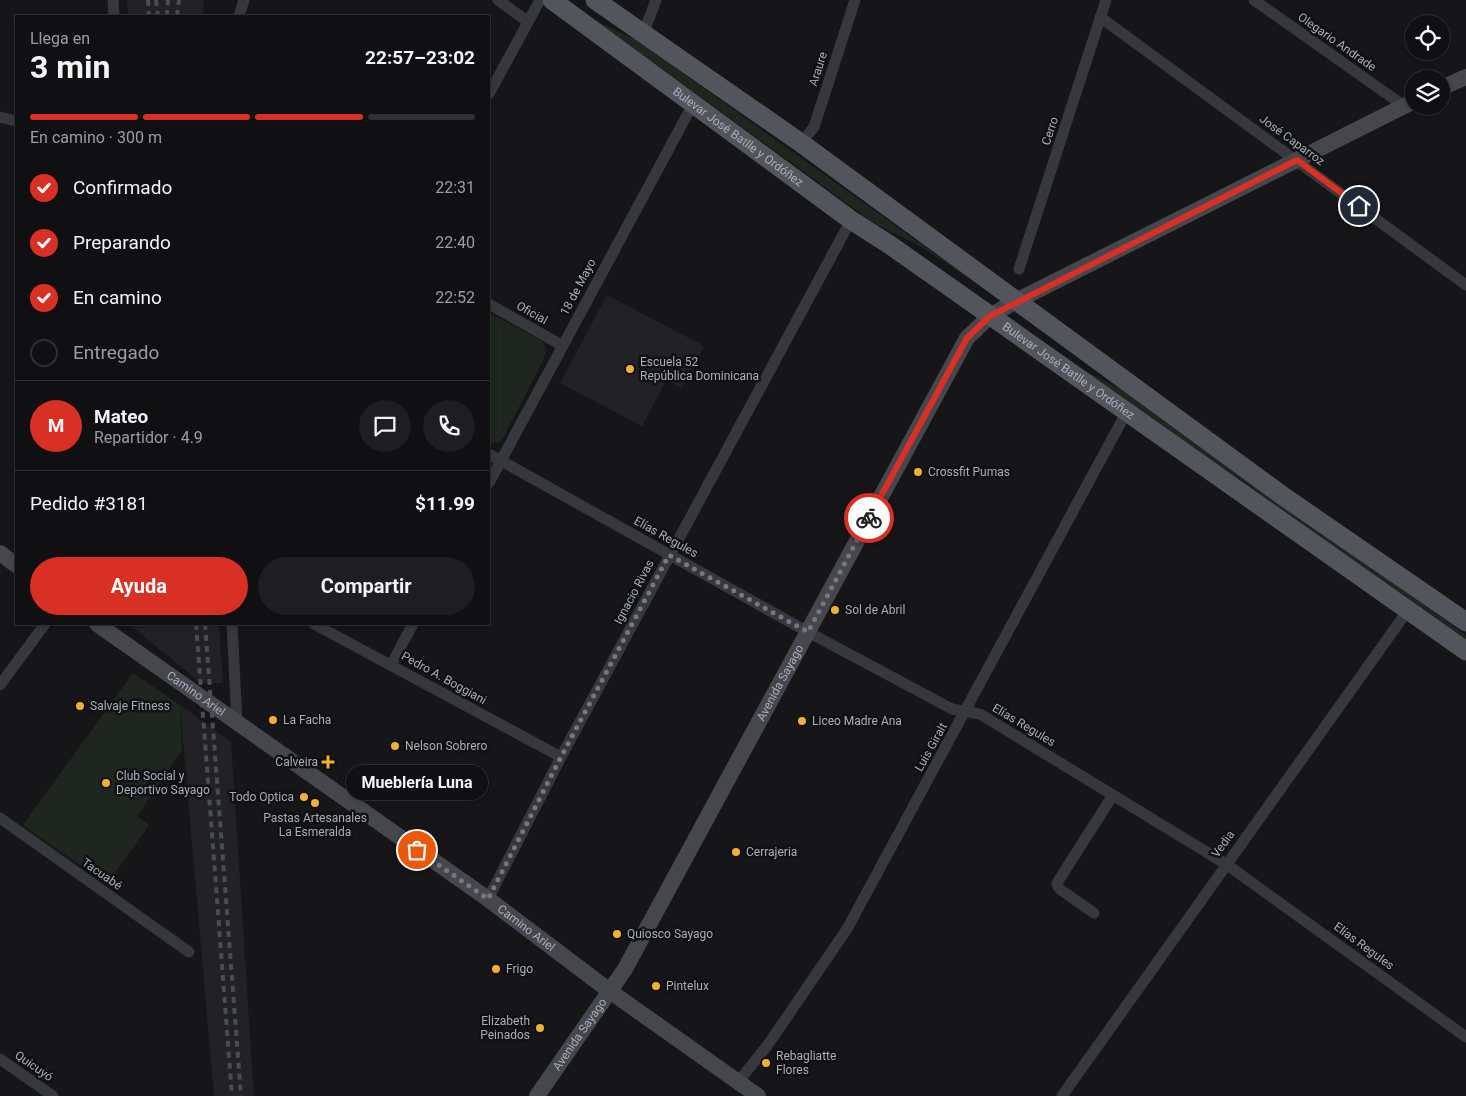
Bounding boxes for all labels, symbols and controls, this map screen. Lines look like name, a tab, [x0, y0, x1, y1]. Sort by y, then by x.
street label: Olegario Andrade	[1295, 10, 1379, 74]
map controls	[1405, 15, 1450, 115]
button: locate	[1405, 15, 1450, 60]
text: Llega en	[30, 29, 90, 48]
text: 22:57–23:02	[365, 46, 475, 69]
text: 3 min	[30, 48, 110, 86]
street label: Araure	[806, 50, 830, 88]
button: layers	[1405, 70, 1450, 115]
street label: Bulevar José Batlle y Ordóñez	[670, 84, 806, 189]
street label: José Caparroz	[1257, 112, 1327, 168]
street label: Cerro	[1039, 115, 1061, 147]
text: En camino · 300 m	[30, 128, 162, 147]
icon: check	[30, 174, 58, 202]
text: Confirmado	[73, 176, 172, 199]
text: 22:31	[435, 178, 475, 197]
pin	[1338, 185, 1380, 227]
icon: home	[1345, 192, 1373, 220]
icon: check	[30, 229, 58, 257]
text: Preparando	[73, 231, 171, 254]
text: 22:40	[435, 233, 475, 252]
street label: 18 de Mayo	[557, 256, 599, 318]
icon: check	[30, 284, 58, 312]
text: En camino	[73, 286, 162, 309]
text: 22:52	[435, 288, 475, 307]
street label: Oficial	[514, 299, 550, 327]
street label: Bulevar José Batlle y Ordóñez	[1000, 320, 1137, 422]
text: Entregado	[73, 341, 159, 364]
place label: Escuela 52 República Dominicana	[640, 355, 759, 383]
marker: Escuela 52 República Dominicana	[624, 363, 636, 375]
button: chat	[359, 400, 411, 452]
button: phone	[423, 400, 475, 452]
text: Mateo	[94, 405, 148, 428]
text: M	[48, 414, 64, 437]
text: Repartidor · 4.9	[94, 428, 203, 447]
place label: Crossfit Pumas	[928, 465, 1010, 479]
marker: Crossfit Pumas	[912, 466, 924, 478]
text: Pedido #3181	[30, 492, 148, 515]
text: $11.99	[415, 492, 475, 515]
courier	[844, 493, 894, 543]
icon: bike	[855, 504, 883, 532]
street label: Elías Regules	[632, 514, 700, 560]
button: Ayuda	[30, 557, 248, 615]
button: Compartir	[258, 557, 475, 615]
street label: Ignacio Rivas	[611, 557, 657, 627]
place label: Sol de Abril	[845, 603, 905, 617]
marker: Sol de Abril	[829, 604, 841, 616]
street label: Avenida Sayago	[754, 642, 807, 723]
street label: Pedro A. Boggiani	[399, 649, 489, 707]
street label: Camino Ariel	[164, 668, 228, 719]
place label: Salvaje Fitness	[90, 699, 170, 713]
marker: Salvaje Fitness	[74, 700, 86, 712]
street label: Elías Regules	[990, 701, 1058, 749]
place label: La Facha	[283, 713, 331, 727]
marker: La Facha	[267, 714, 279, 726]
place label: Liceo Madre Ana	[812, 714, 902, 728]
marker: Liceo Madre Ana	[796, 715, 808, 727]
street label: Luis Giralt	[912, 720, 950, 774]
place label: Nelson Sobrero	[405, 739, 487, 753]
marker: Nelson Sobrero	[389, 740, 401, 752]
place label: Calveira	[275, 755, 318, 769]
marker: Calveira	[322, 756, 334, 768]
callout: Mueblería Luna	[346, 765, 488, 800]
place label: Club Social y Deportivo Sayago	[116, 769, 210, 797]
text: Mueblería Luna	[361, 773, 473, 792]
marker: Club Social y Deportivo Sayago	[100, 777, 112, 789]
place label: Todo Optica	[229, 790, 294, 804]
marker: Todo Optica	[298, 791, 310, 803]
marker: Pastas Artesanales La Esmeralda	[309, 797, 321, 809]
place label: Pastas Artesanales La Esmeralda	[263, 811, 367, 839]
street label: Vedia	[1209, 828, 1237, 860]
pin	[396, 829, 438, 871]
icon: bag	[403, 836, 431, 864]
place label: Cerrajeria	[746, 845, 797, 859]
marker: Cerrajeria	[730, 846, 742, 858]
street label: Tacuabé	[79, 855, 125, 893]
street label: Camino Ariel	[495, 902, 558, 954]
street label: Elías Regules	[1331, 919, 1397, 973]
place label: Quiosco Sayago	[627, 927, 713, 941]
marker: Quiosco Sayago	[611, 928, 623, 940]
place label: Frigo	[506, 962, 533, 976]
marker: Frigo	[490, 963, 502, 975]
place label: Pintelux	[666, 979, 709, 993]
marker: Pintelux	[650, 980, 662, 992]
street label: Avenida Sayago	[550, 995, 610, 1073]
place label: Elizabeth Peinados	[480, 1014, 530, 1042]
marker: Elizabeth Peinados	[534, 1022, 546, 1034]
street label: Quicuyó	[12, 1048, 56, 1084]
place label: Rebagliatte Flores	[776, 1049, 836, 1077]
marker: Rebagliatte Flores	[760, 1057, 772, 1069]

